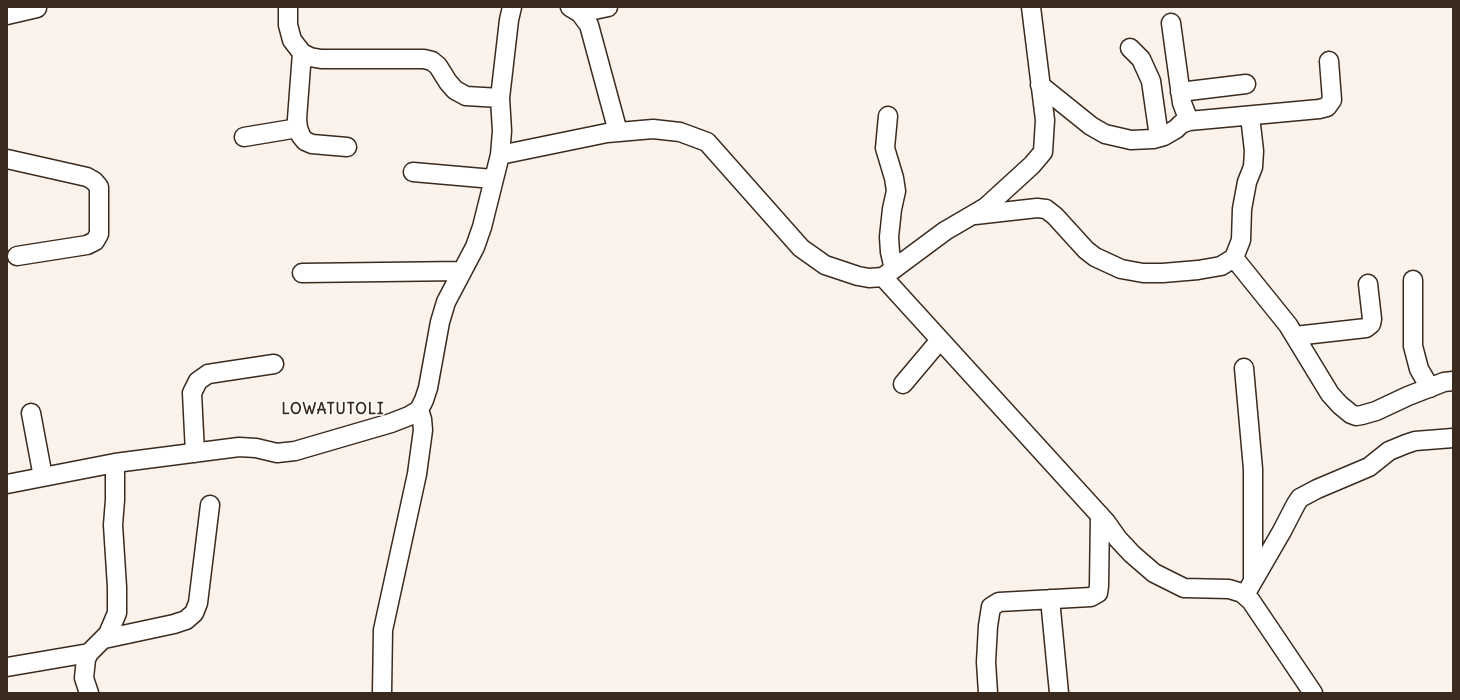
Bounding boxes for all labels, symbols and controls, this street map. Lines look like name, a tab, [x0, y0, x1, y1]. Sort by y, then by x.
district label: LOWATUTOLI	[281, 401, 385, 419]

